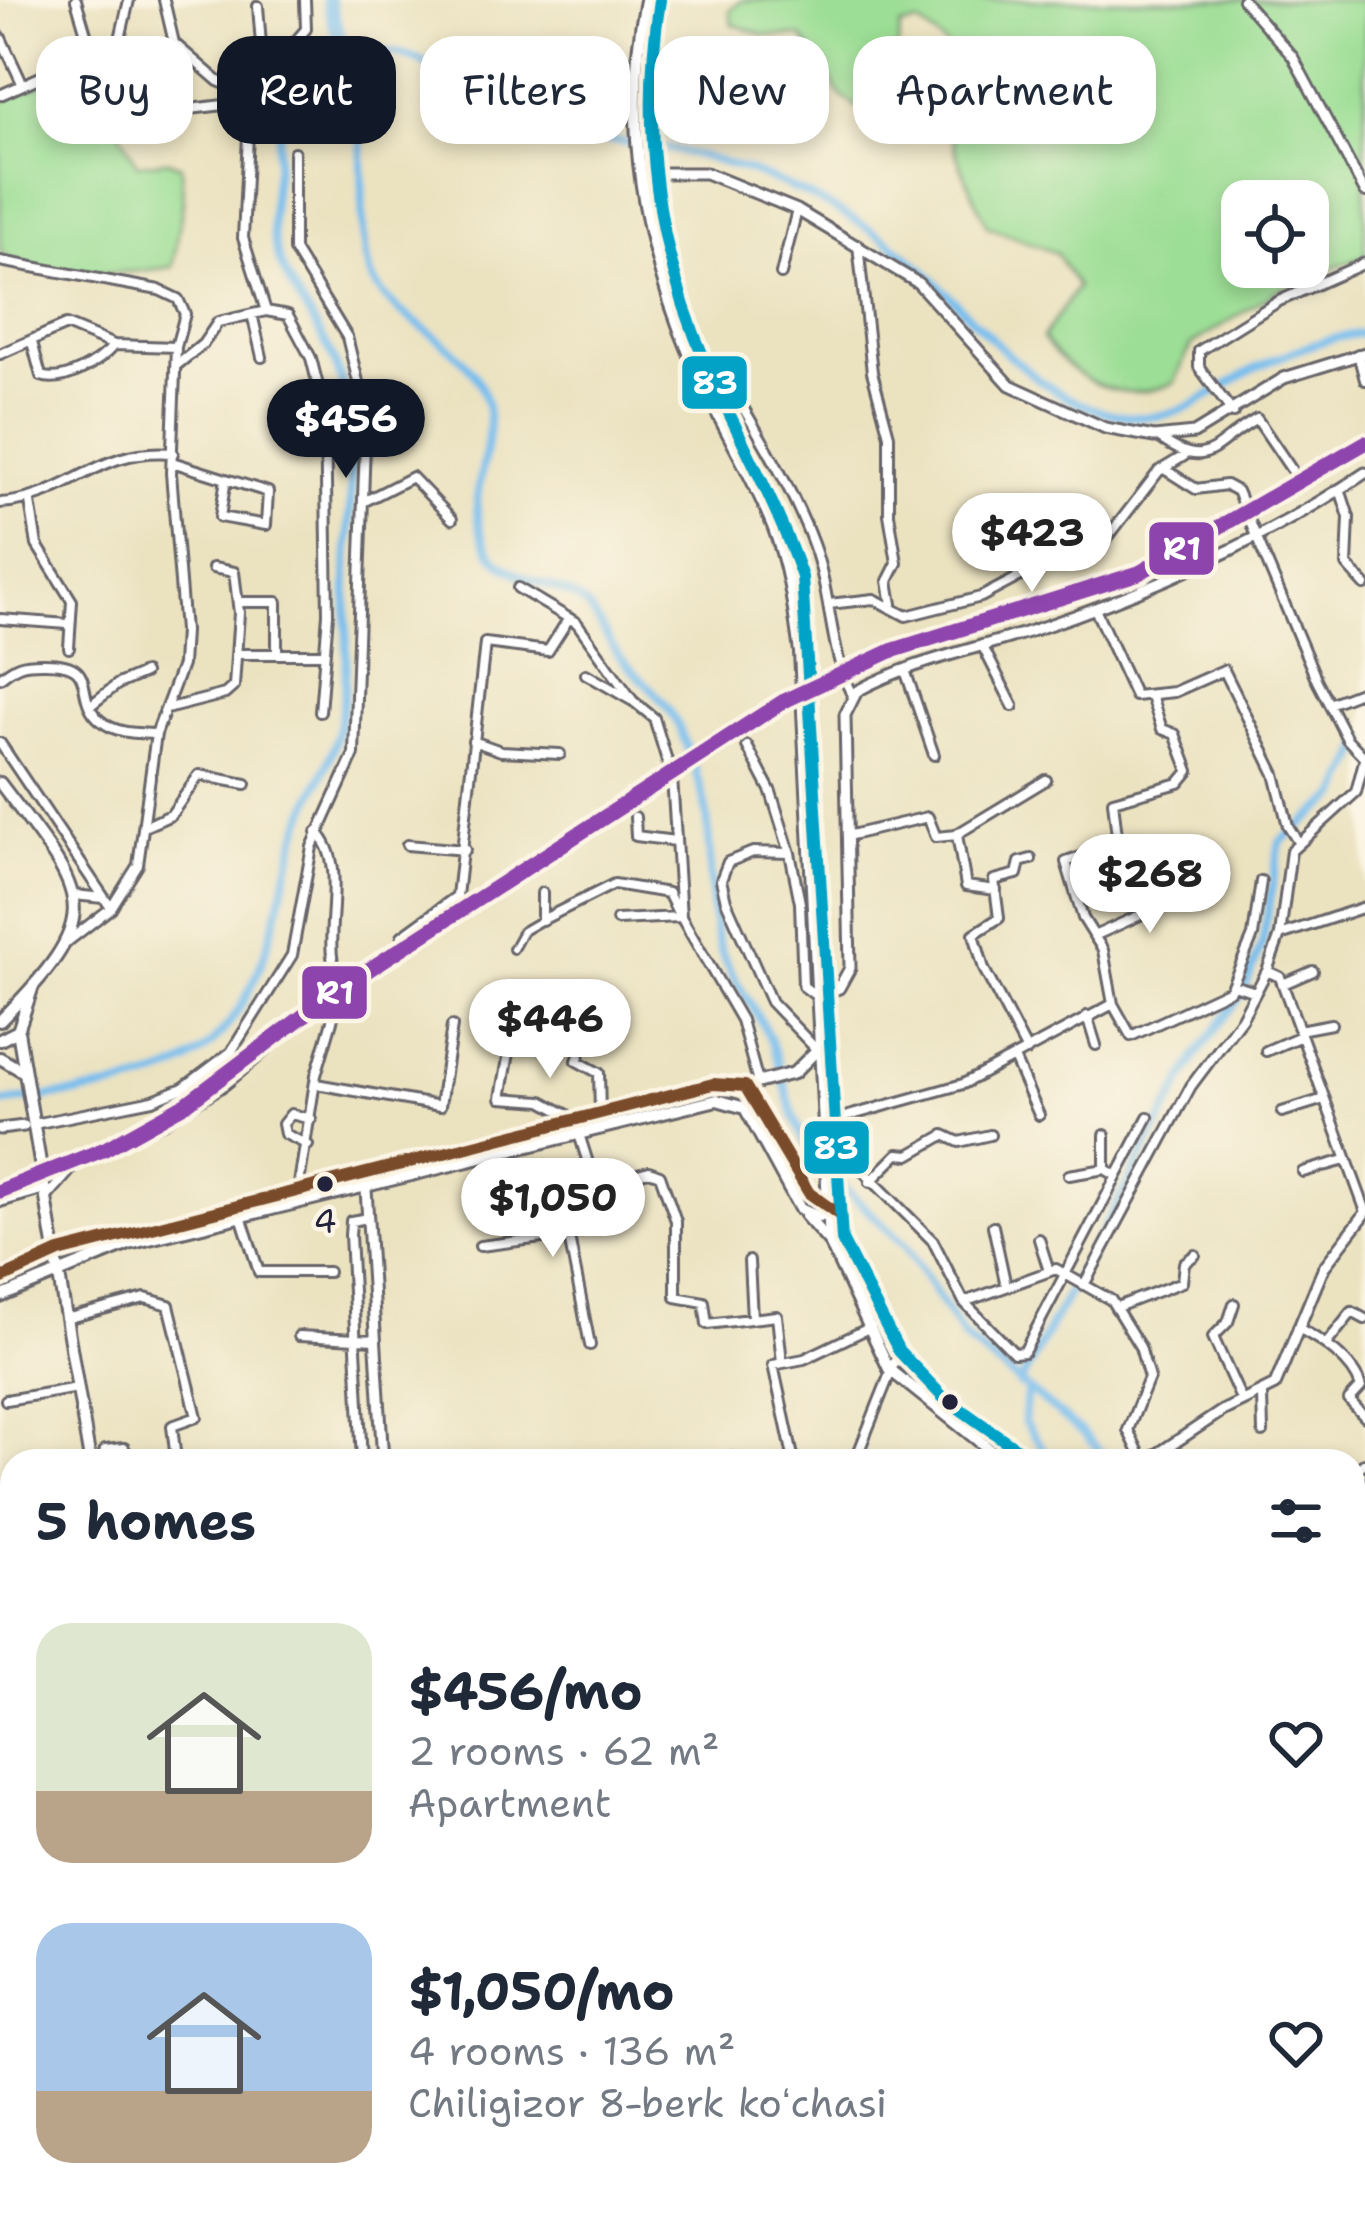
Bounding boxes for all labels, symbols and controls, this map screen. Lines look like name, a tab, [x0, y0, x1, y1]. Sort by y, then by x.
chip: Buy	[36, 36, 193, 144]
chip: Rent	[217, 36, 396, 144]
chip: Filters	[420, 36, 630, 144]
chip: New	[654, 36, 829, 144]
chip: Apartment	[853, 36, 1156, 144]
map controls	[1221, 180, 1329, 288]
button: locate	[1221, 180, 1329, 288]
line badge: 83	[680, 354, 749, 411]
text: 83	[692, 360, 738, 405]
pin: $456	[275, 379, 417, 481]
text: $456	[294, 392, 398, 444]
pin: $423	[961, 493, 1103, 595]
text: $423	[979, 506, 1085, 558]
line badge: R1	[1147, 520, 1216, 577]
text: R1	[1163, 526, 1201, 571]
pin: $268	[1079, 834, 1221, 936]
text: $268	[1097, 847, 1203, 899]
line badge: R1	[300, 964, 369, 1021]
text: R1	[316, 970, 354, 1015]
pin: $446	[479, 979, 621, 1081]
text: $446	[496, 992, 604, 1044]
line badge: 83	[802, 1119, 871, 1176]
text: 83	[813, 1125, 859, 1170]
pin: $1,050	[455, 1158, 651, 1260]
text: $1,050	[488, 1171, 618, 1223]
marker: 4	[314, 1173, 336, 1195]
place label: 4	[313, 1199, 337, 1244]
unlabelled marker	[939, 1391, 961, 1413]
text: 5 homes	[36, 1487, 256, 1555]
icon: filters	[1263, 1488, 1329, 1554]
text: $456/mo	[408, 1657, 643, 1725]
icon: home	[132, 1671, 276, 1815]
icon: heart	[1263, 1710, 1329, 1776]
text: 2 rooms · 62 m²	[408, 1725, 720, 1777]
text: Apartment	[408, 1777, 611, 1829]
text: $1,050/mo	[408, 1957, 675, 2025]
icon: home	[132, 1971, 276, 2115]
icon: heart	[1263, 2010, 1329, 2076]
text: 4 rooms · 136 m²	[408, 2025, 735, 2077]
text: Chiligizor 8-berk koʻchasi	[408, 2077, 887, 2129]

